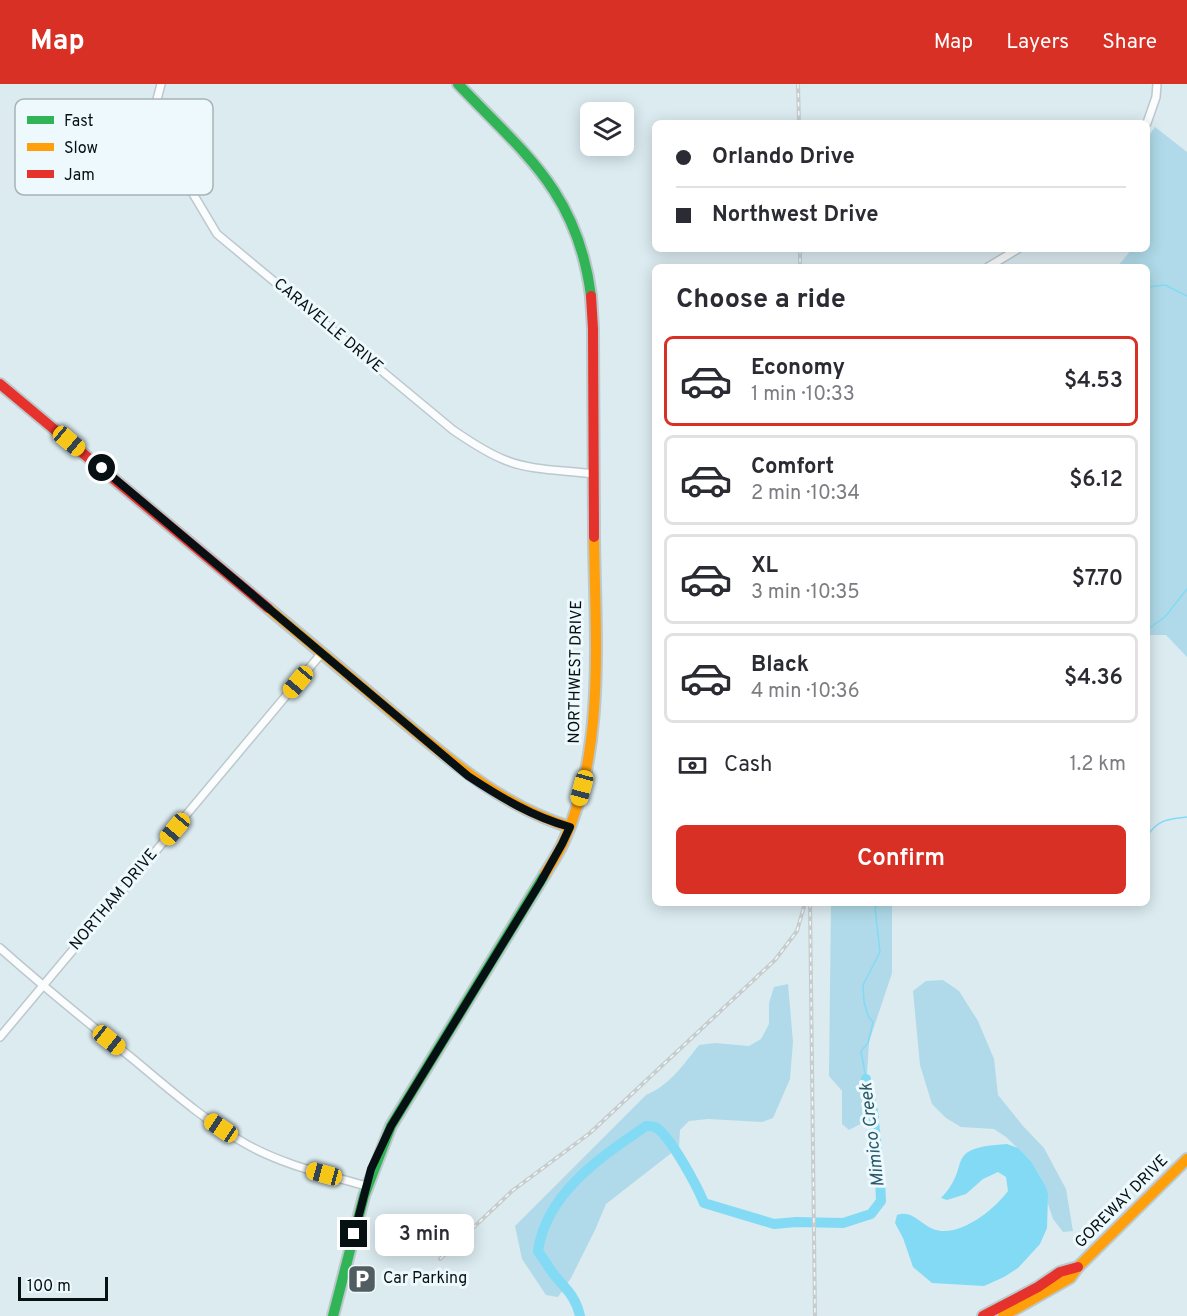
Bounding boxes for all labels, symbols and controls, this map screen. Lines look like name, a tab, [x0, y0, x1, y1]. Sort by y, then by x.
text: Map	[30, 24, 85, 60]
text: Map	[934, 29, 973, 56]
text: Layers	[1006, 29, 1069, 56]
text: Share	[1102, 29, 1157, 56]
legend	[15, 99, 213, 195]
map controls	[580, 102, 634, 156]
button: layers	[580, 102, 634, 156]
text: Fast	[64, 112, 94, 132]
text: Slow	[64, 139, 98, 159]
text: Orlando Drive	[712, 144, 855, 171]
text: Jam	[64, 166, 95, 186]
text: Northwest Drive	[712, 202, 879, 229]
street label: CARAVELLE DRIVE	[269, 274, 387, 378]
text: Choose a ride	[676, 283, 846, 317]
icon: car	[679, 354, 733, 408]
text: Economy	[751, 355, 845, 382]
text: $4.53	[1064, 368, 1123, 395]
text: 1 min · 10:33	[751, 382, 855, 408]
car	[49, 423, 89, 459]
icon: car	[679, 453, 733, 507]
route start	[88, 454, 115, 481]
text: Comfort	[751, 454, 834, 481]
text: $6.12	[1069, 467, 1123, 494]
text: 2 min · 10:34	[751, 481, 860, 507]
icon: car	[679, 552, 733, 606]
text: XL	[751, 553, 778, 580]
text: $7.70	[1072, 566, 1123, 593]
text: 3 min · 10:35	[751, 580, 860, 606]
street label: NORTHWEST DRIVE	[565, 600, 587, 744]
icon: car	[679, 651, 733, 705]
text: Black	[751, 652, 809, 679]
car	[280, 662, 316, 702]
text: $4.36	[1064, 665, 1123, 692]
text: 4 min · 10:36	[751, 679, 860, 705]
icon: cash	[676, 749, 709, 782]
text: Cash	[724, 752, 773, 779]
text: 1.2 km	[1070, 752, 1126, 778]
car	[569, 768, 595, 808]
car	[157, 809, 193, 849]
button: Confirm	[676, 825, 1126, 894]
street label: NORTHAM DRIVE	[66, 845, 162, 955]
car	[89, 1022, 129, 1058]
water label: Mimico Creek	[855, 1081, 891, 1188]
car	[201, 1110, 241, 1146]
street label: GOREWAY DRIVE	[1071, 1151, 1173, 1253]
car	[304, 1161, 344, 1187]
callout: 3 min	[375, 1213, 474, 1255]
route end	[340, 1220, 367, 1247]
text: 3 min	[399, 1222, 450, 1248]
parking icon: Car Parking	[346, 1263, 378, 1295]
place label: Car Parking	[383, 1269, 467, 1289]
scale bar	[18, 1274, 108, 1302]
text: 100 m	[27, 1277, 71, 1297]

